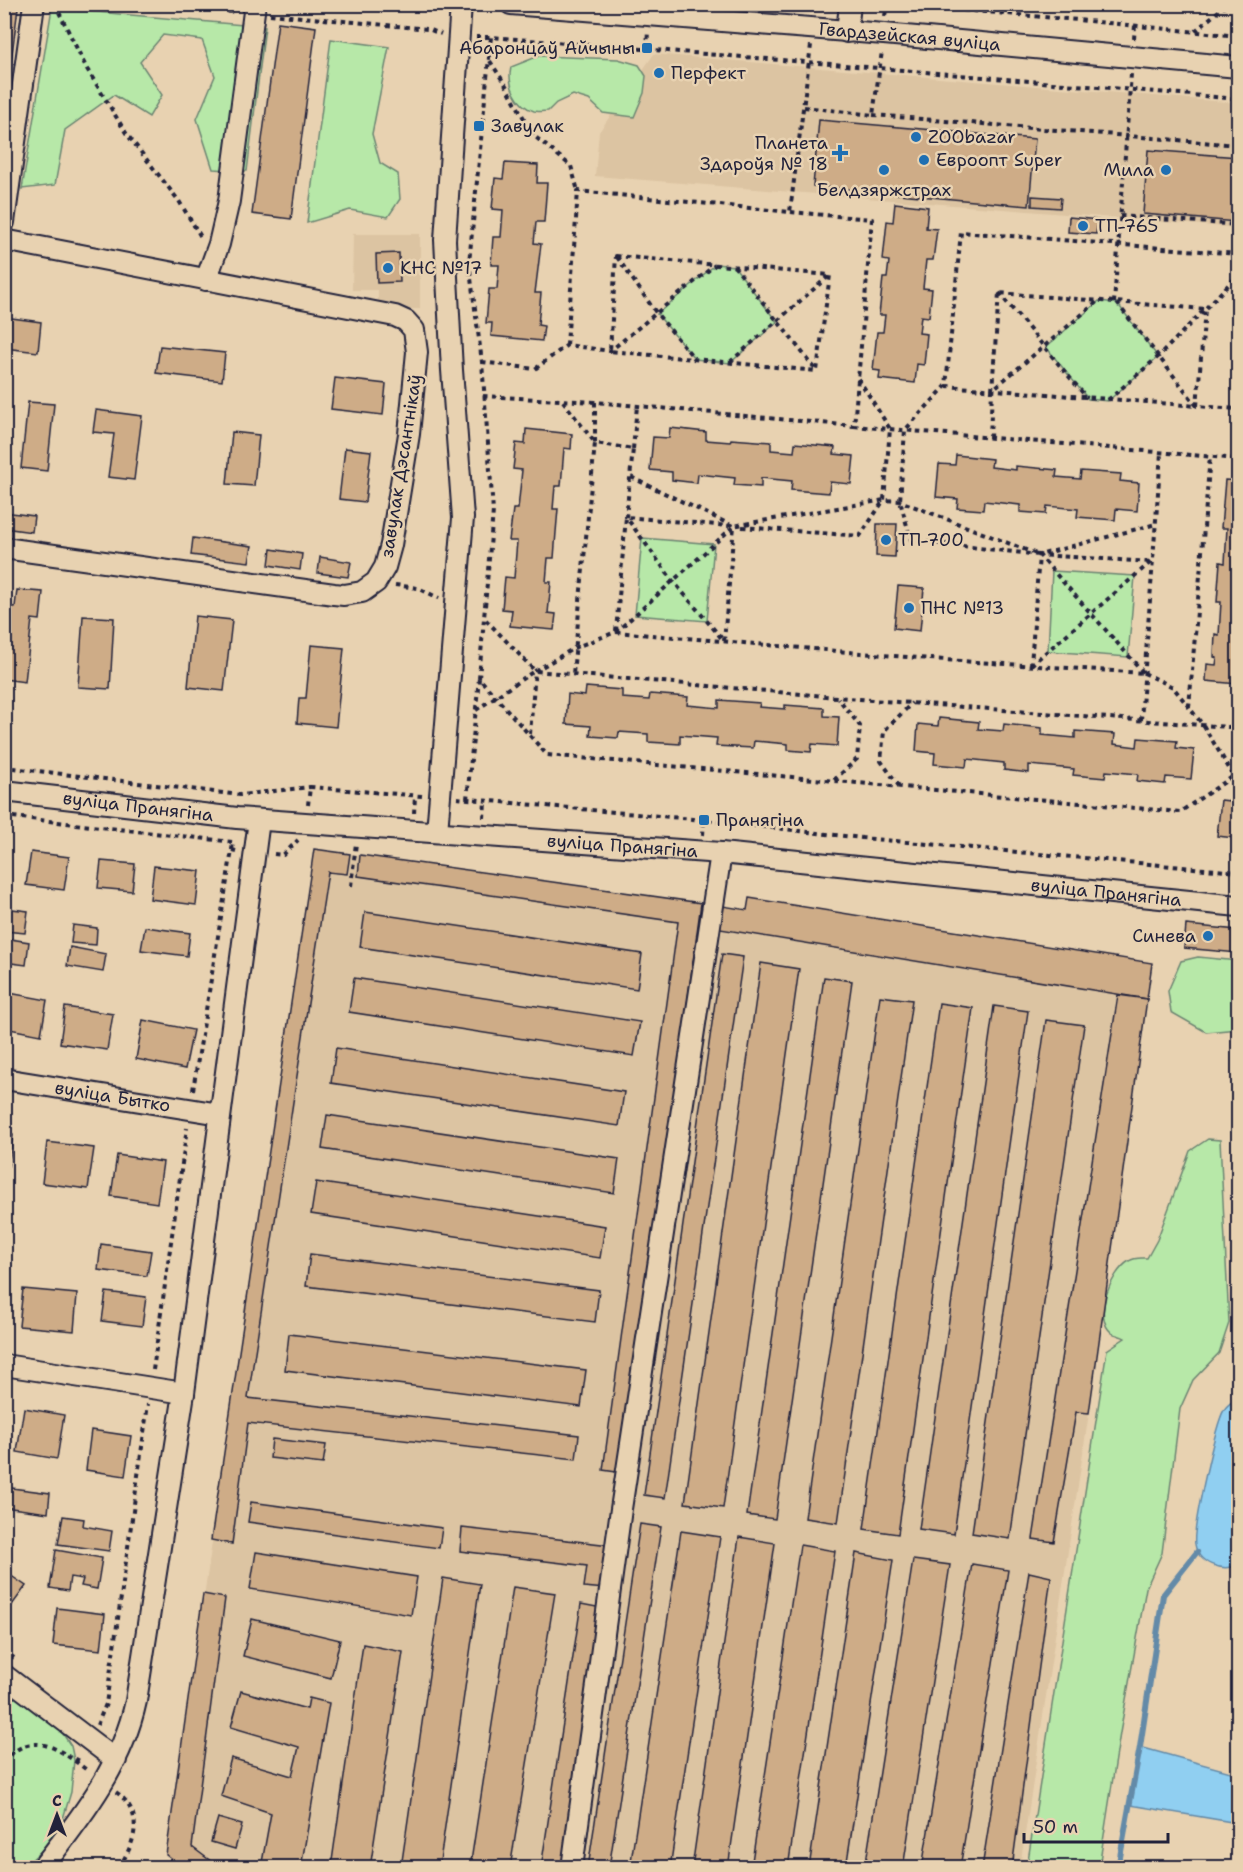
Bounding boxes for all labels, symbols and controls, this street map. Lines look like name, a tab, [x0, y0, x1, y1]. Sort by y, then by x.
street label: Гвардзейская вуліца	[818, 17, 1002, 57]
place label: Абаронцаў Айчыны	[459, 36, 635, 60]
marker: Абаронцаў Айчыны	[640, 41, 654, 55]
place label: Перфект	[671, 61, 747, 85]
marker: Перфект	[652, 66, 666, 80]
place label: Завулак	[491, 114, 564, 138]
marker: Завулак	[472, 119, 486, 133]
place label: ZOObazar	[928, 125, 1016, 149]
marker: ZOObazar	[909, 130, 923, 144]
place label: Планета Здароўя № 18	[700, 131, 828, 176]
marker: Планета Здароўя № 18	[833, 146, 847, 160]
place label: Евроопт Super	[936, 148, 1062, 172]
marker: Евроопт Super	[917, 153, 931, 167]
place label: Мила	[1103, 158, 1154, 182]
marker: Белдзяржстрах	[877, 163, 891, 177]
marker: Мила	[1159, 163, 1173, 177]
place label: Белдзяржстрах	[817, 178, 951, 202]
place label: ТП-765	[1095, 214, 1158, 238]
marker: ТП-765	[1076, 219, 1090, 233]
place label: КНС №17	[400, 256, 482, 280]
marker: КНС №17	[381, 261, 395, 275]
street label: завулак Дэсантнікаў	[375, 372, 427, 560]
place label: ТП-700	[898, 528, 964, 552]
marker: ТП-700	[879, 533, 893, 547]
place label: ПНС №13	[921, 596, 1004, 620]
marker: ПНС №13	[902, 601, 916, 615]
street label: вуліца Пранягіна	[62, 786, 215, 827]
place label: Пранягіна	[716, 808, 804, 832]
marker: Пранягіна	[697, 813, 711, 827]
street label: вуліца Пранягіна	[546, 828, 699, 863]
street label: вуліца Пранягіна	[1030, 873, 1183, 912]
place label: Синева	[1132, 924, 1196, 948]
marker: Синева	[1201, 929, 1215, 943]
street label: вуліца Бытко	[53, 1075, 172, 1118]
north arrow	[27, 1785, 87, 1845]
text: С	[52, 1790, 62, 1811]
scale bar	[1024, 1806, 1168, 1844]
text: 50 m	[1033, 1815, 1078, 1839]

